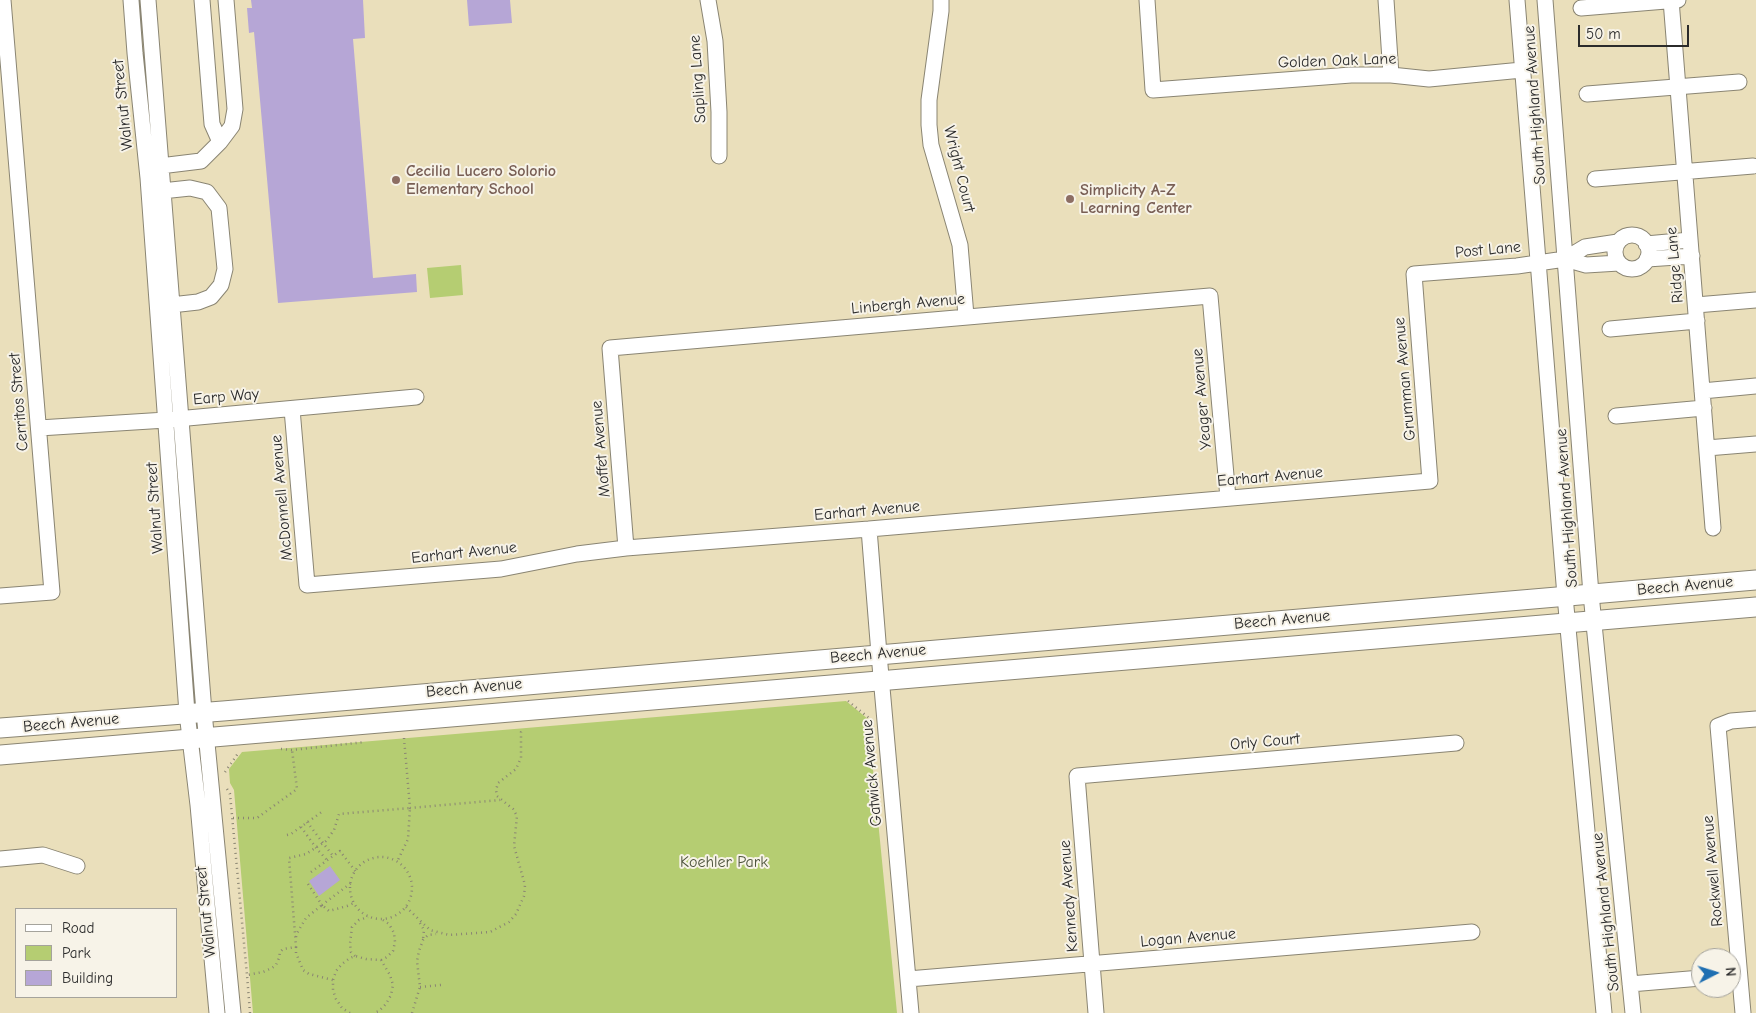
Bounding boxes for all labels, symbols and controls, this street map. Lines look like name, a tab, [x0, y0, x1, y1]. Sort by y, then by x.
scale bar	[1581, 15, 1692, 47]
street label: South Highland Avenue	[1520, 25, 1550, 185]
text: 50 m	[1586, 25, 1621, 43]
street label: Sapling Lane	[685, 34, 711, 124]
street label: Golden Oak Lane	[1277, 49, 1397, 73]
street label: Walnut Street	[109, 58, 137, 152]
street label: Wright Court	[939, 124, 979, 214]
place label: Cecilia Lucero Solorio Elementary School	[406, 161, 556, 199]
marker: Cecilia Lucero Solorio Elementary School	[390, 174, 402, 186]
place label: Simplicity A-Z Learning Center	[1080, 180, 1192, 218]
marker: Simplicity A-Z Learning Center	[1064, 193, 1076, 205]
street label: Ridge Lane	[1662, 226, 1688, 304]
street label: Post Lane	[1454, 238, 1522, 262]
street label: Linbergh Avenue	[850, 289, 966, 319]
street label: Grumman Avenue	[1390, 317, 1420, 441]
street label: Yeager Avenue	[1188, 347, 1216, 451]
street label: Cerritos Street	[5, 352, 33, 452]
street label: Earp Way	[192, 385, 260, 409]
street label: Moffet Avenue	[587, 400, 615, 498]
street label: South Highland Avenue	[1552, 428, 1582, 588]
street label: McDonnell Avenue	[267, 434, 297, 562]
street label: Walnut Street	[142, 462, 168, 554]
street label: Earhart Avenue	[1216, 463, 1324, 491]
street label: Earhart Avenue	[813, 497, 921, 525]
street label: Earhart Avenue	[410, 538, 518, 568]
street label: Beech Avenue	[1636, 572, 1734, 600]
street label: Beech Avenue	[1233, 606, 1331, 634]
street label: Beech Avenue	[829, 640, 927, 668]
street label: Beech Avenue	[425, 674, 523, 702]
street label: Beech Avenue	[22, 709, 120, 737]
street label: Gatwick Avenue	[858, 719, 886, 827]
street label: Orly Court	[1229, 729, 1301, 755]
street label: Rockwell Avenue	[1699, 815, 1727, 927]
street label: South Highland Avenue	[1588, 832, 1624, 992]
street label: Kennedy Avenue	[1056, 839, 1082, 953]
park label: Koehler Park	[680, 852, 768, 872]
street label: Walnut Street	[192, 865, 220, 959]
legend	[15, 908, 178, 998]
text: Road	[62, 919, 94, 937]
street label: Logan Avenue	[1139, 924, 1237, 952]
text: Park	[62, 944, 91, 962]
north arrow	[1691, 948, 1741, 998]
text: N	[1722, 966, 1739, 977]
text: Building	[62, 969, 113, 987]

